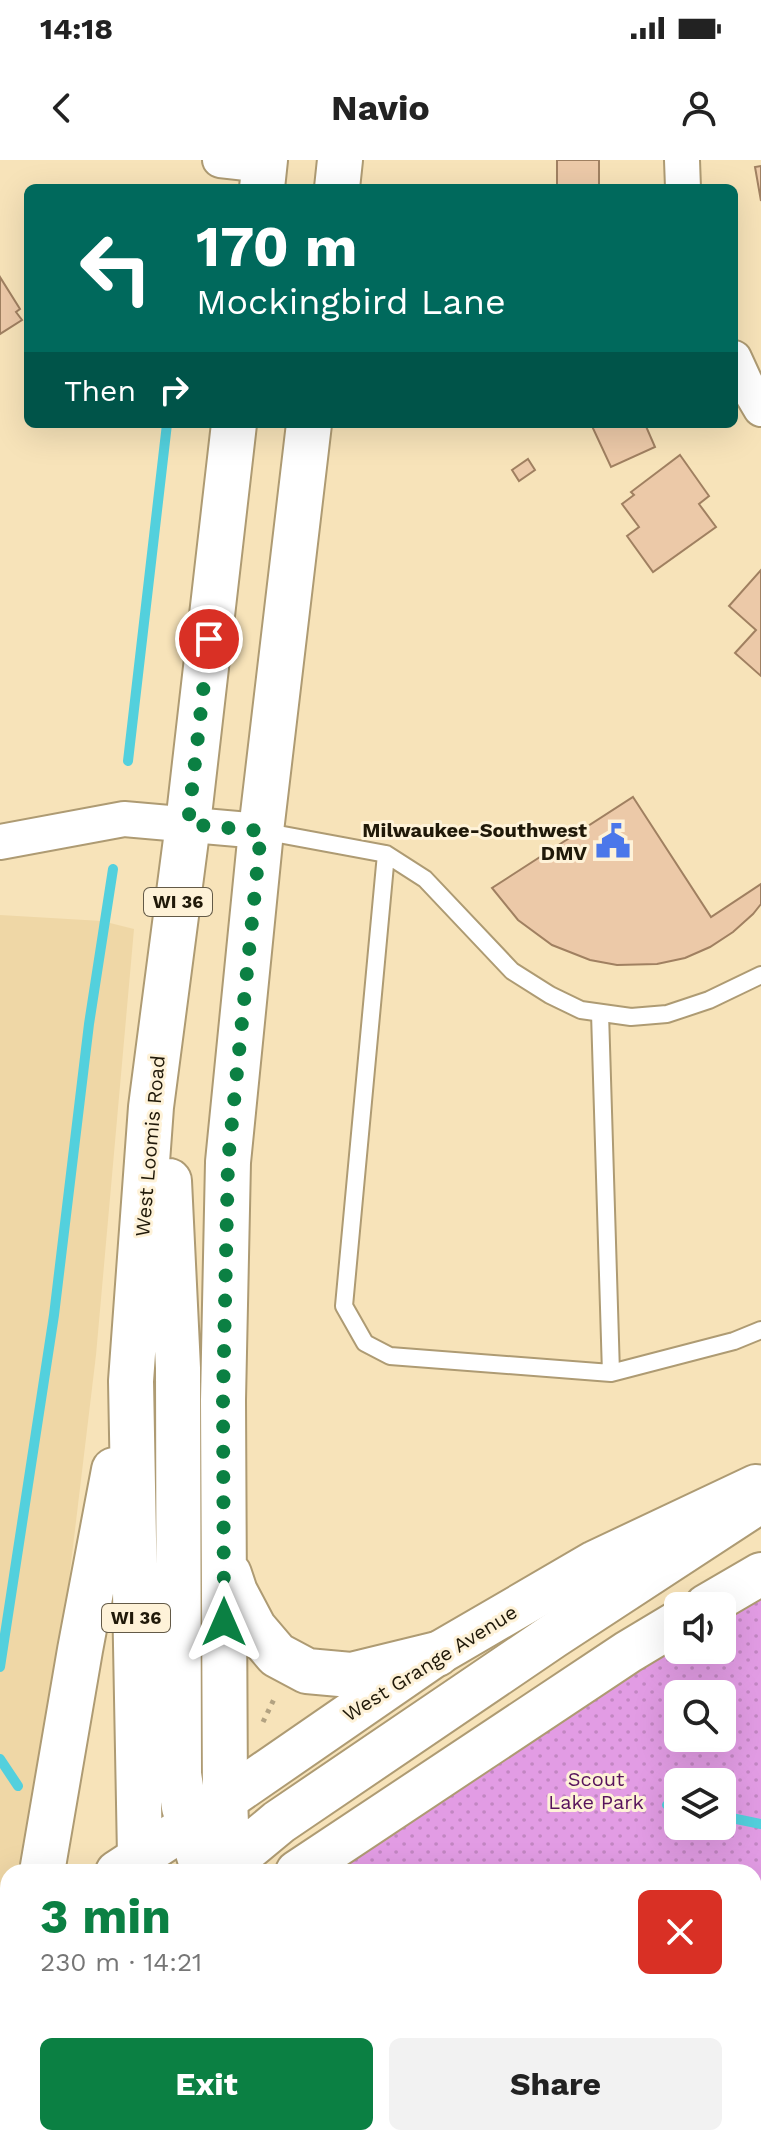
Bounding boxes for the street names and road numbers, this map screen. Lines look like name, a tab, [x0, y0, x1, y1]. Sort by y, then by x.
road number: WI 36	[144, 888, 212, 916]
street label: West Loomis Road	[130, 1054, 170, 1238]
street label: West Grange Avenue	[338, 1600, 522, 1726]
road number: WI 36	[102, 1604, 170, 1632]

